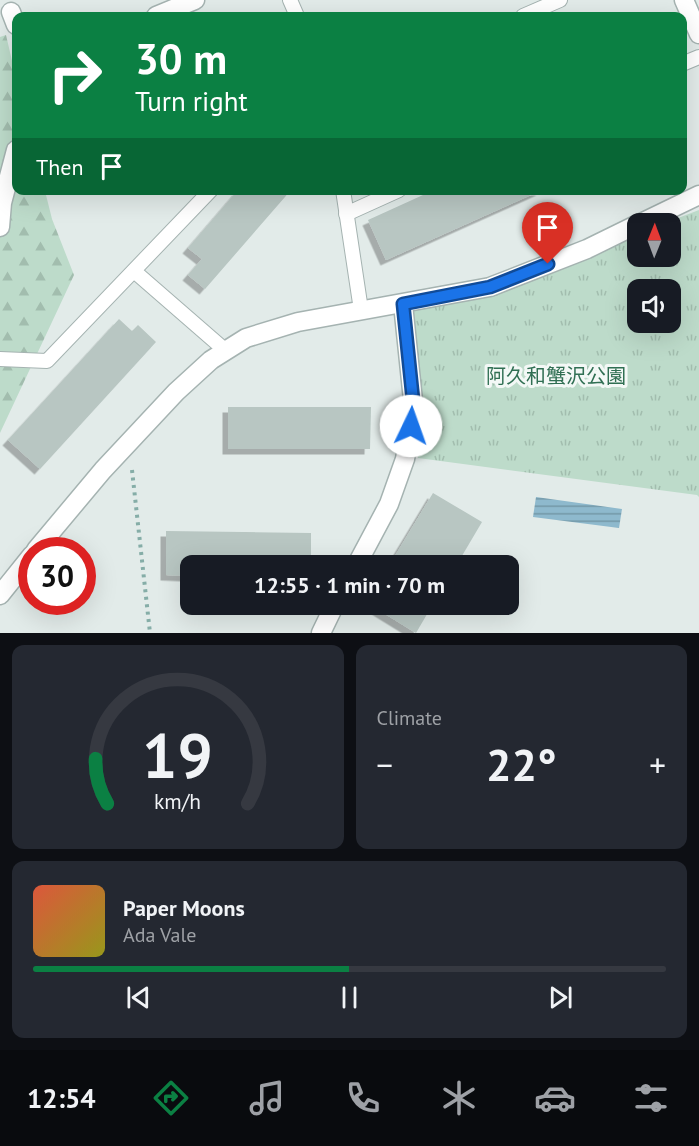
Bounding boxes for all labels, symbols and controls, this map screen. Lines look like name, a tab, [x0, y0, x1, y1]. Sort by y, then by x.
text: 30 m	[135, 31, 227, 86]
icon: right	[36, 36, 114, 114]
text: Turn right	[135, 84, 248, 118]
icon: arrive	[95, 150, 128, 183]
text: Then	[36, 153, 83, 181]
pin	[522, 202, 573, 264]
icon: arrive	[531, 211, 564, 244]
north arrow	[627, 213, 681, 267]
map controls	[627, 213, 681, 333]
button: sound	[627, 279, 681, 333]
park label: 阿久和蟹沢公園	[486, 363, 626, 389]
position arrow	[379, 394, 443, 458]
speed limit sign: 30	[18, 537, 96, 615]
text: 12:55 · 1 min · 70 m	[254, 571, 445, 599]
text: Climate	[377, 705, 442, 731]
text: 19	[142, 714, 213, 795]
text: 22°	[486, 735, 557, 793]
text: −	[377, 743, 393, 786]
text: +	[649, 743, 666, 786]
text: km/h	[154, 787, 201, 815]
text: Paper Moons	[123, 894, 245, 922]
text: Ada Vale	[123, 922, 196, 948]
icon: previous	[122, 981, 155, 1014]
icon: pause	[333, 981, 366, 1014]
icon: next	[544, 981, 577, 1014]
icon: directions	[150, 1077, 192, 1119]
icon: music	[246, 1077, 288, 1119]
icon: phone	[342, 1077, 384, 1119]
icon: climate	[438, 1077, 480, 1119]
icon: car	[534, 1077, 576, 1119]
icon: filters	[630, 1077, 672, 1119]
text: 12:54	[27, 1081, 96, 1115]

